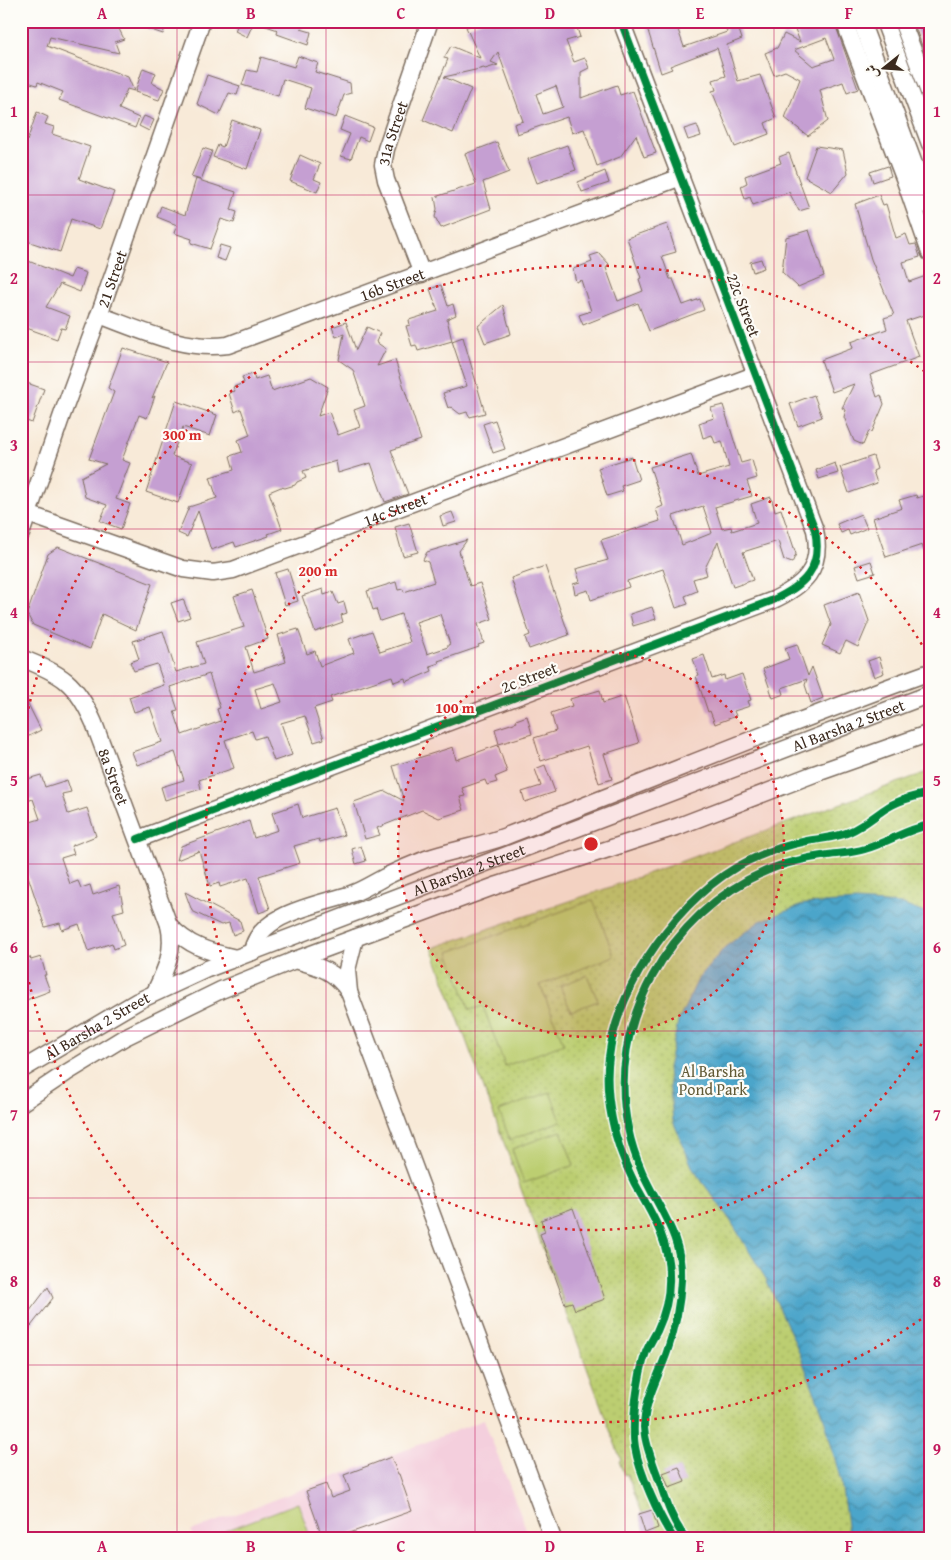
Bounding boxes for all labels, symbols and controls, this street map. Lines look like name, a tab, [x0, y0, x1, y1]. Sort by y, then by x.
text: A	[97, 1, 108, 25]
text: B	[246, 1, 256, 25]
text: C	[396, 1, 406, 25]
text: D	[545, 1, 555, 25]
text: E	[696, 1, 705, 25]
text: F	[845, 1, 853, 25]
north arrow	[858, 42, 908, 92]
text: ش	[860, 62, 883, 81]
street label: 31a Street	[371, 97, 414, 168]
text: 1	[10, 99, 18, 123]
text: 1	[933, 99, 941, 123]
street label: 21 Street	[91, 246, 133, 311]
street label: 16b Street	[356, 261, 428, 307]
text: 2	[10, 266, 18, 290]
text: 2	[933, 266, 941, 290]
street label: 22c Street	[721, 270, 767, 341]
text: 300 m	[162, 424, 202, 445]
text: 3	[10, 433, 18, 457]
text: 3	[933, 433, 941, 457]
street label: 14c Street	[360, 486, 431, 532]
text: 200 m	[298, 560, 338, 581]
text: 4	[10, 600, 18, 624]
text: 4	[933, 600, 941, 624]
street label: 2c Street	[497, 655, 561, 699]
street label: Al Barsha 2 Street	[788, 693, 909, 757]
text: 100 m	[435, 697, 475, 718]
street label: 8a Street	[92, 745, 136, 809]
text: 5	[10, 768, 18, 792]
text: 5	[933, 768, 941, 792]
centre of rings	[582, 835, 600, 853]
street label: Al Barsha 2 Street	[409, 837, 529, 902]
text: 6	[10, 935, 18, 959]
text: 6	[933, 935, 941, 959]
street label: Al Barsha 2 Street	[39, 985, 154, 1066]
park label: Al Barsha Pond Park	[679, 1059, 748, 1101]
text: 7	[10, 1102, 18, 1126]
text: 7	[933, 1102, 941, 1126]
text: 8	[10, 1269, 18, 1293]
text: 8	[933, 1269, 941, 1293]
text: 9	[10, 1437, 18, 1461]
text: 9	[933, 1437, 941, 1461]
text: A	[97, 1534, 108, 1558]
text: B	[246, 1534, 256, 1558]
text: C	[396, 1534, 406, 1558]
text: D	[545, 1534, 555, 1558]
text: E	[696, 1534, 705, 1558]
text: F	[845, 1534, 853, 1558]

